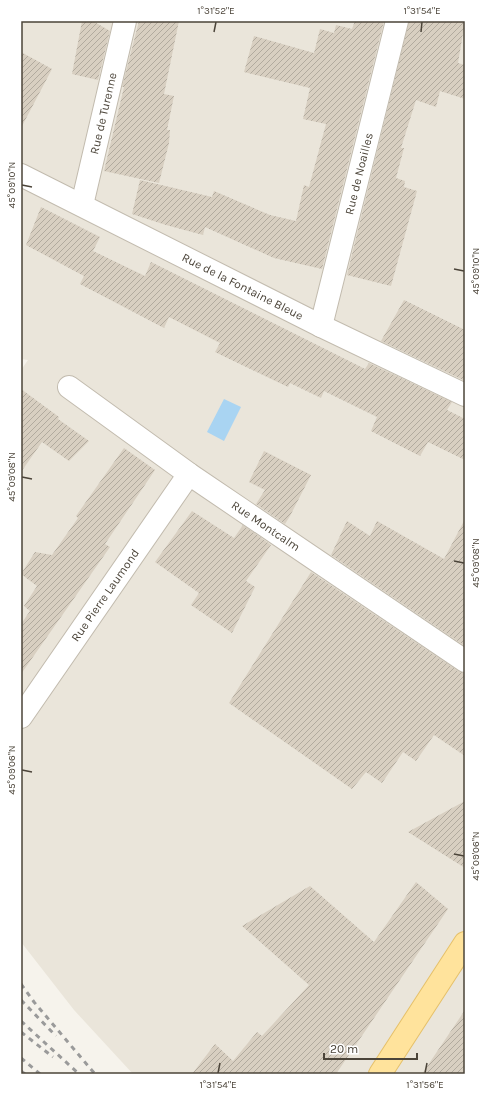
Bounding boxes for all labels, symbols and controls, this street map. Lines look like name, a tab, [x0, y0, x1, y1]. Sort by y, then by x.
text: 1°31'52"E	[197, 5, 235, 17]
text: 1°31'54"E	[403, 5, 441, 17]
street label: Rue de Turenne	[87, 71, 120, 156]
street label: Rue de Noailles	[342, 131, 376, 216]
text: 45°09'10"N	[6, 162, 18, 208]
text: 45°09'10"N	[470, 248, 482, 294]
street label: Rue de la Fontaine Bleue	[180, 250, 305, 323]
text: 45°09'08"N	[6, 452, 18, 502]
street label: Rue Montcalm	[229, 498, 303, 554]
text: 45°09'08"N	[470, 538, 482, 588]
street label: Rue Pierre Laumond	[68, 546, 142, 644]
text: 45°09'06"N	[6, 745, 18, 795]
text: 45°09'06"N	[470, 831, 482, 881]
scale bar	[324, 1035, 417, 1061]
text: 20 m	[330, 1042, 358, 1056]
text: 1°31'54"E	[199, 1079, 237, 1091]
text: 1°31'56"E	[406, 1079, 444, 1091]

